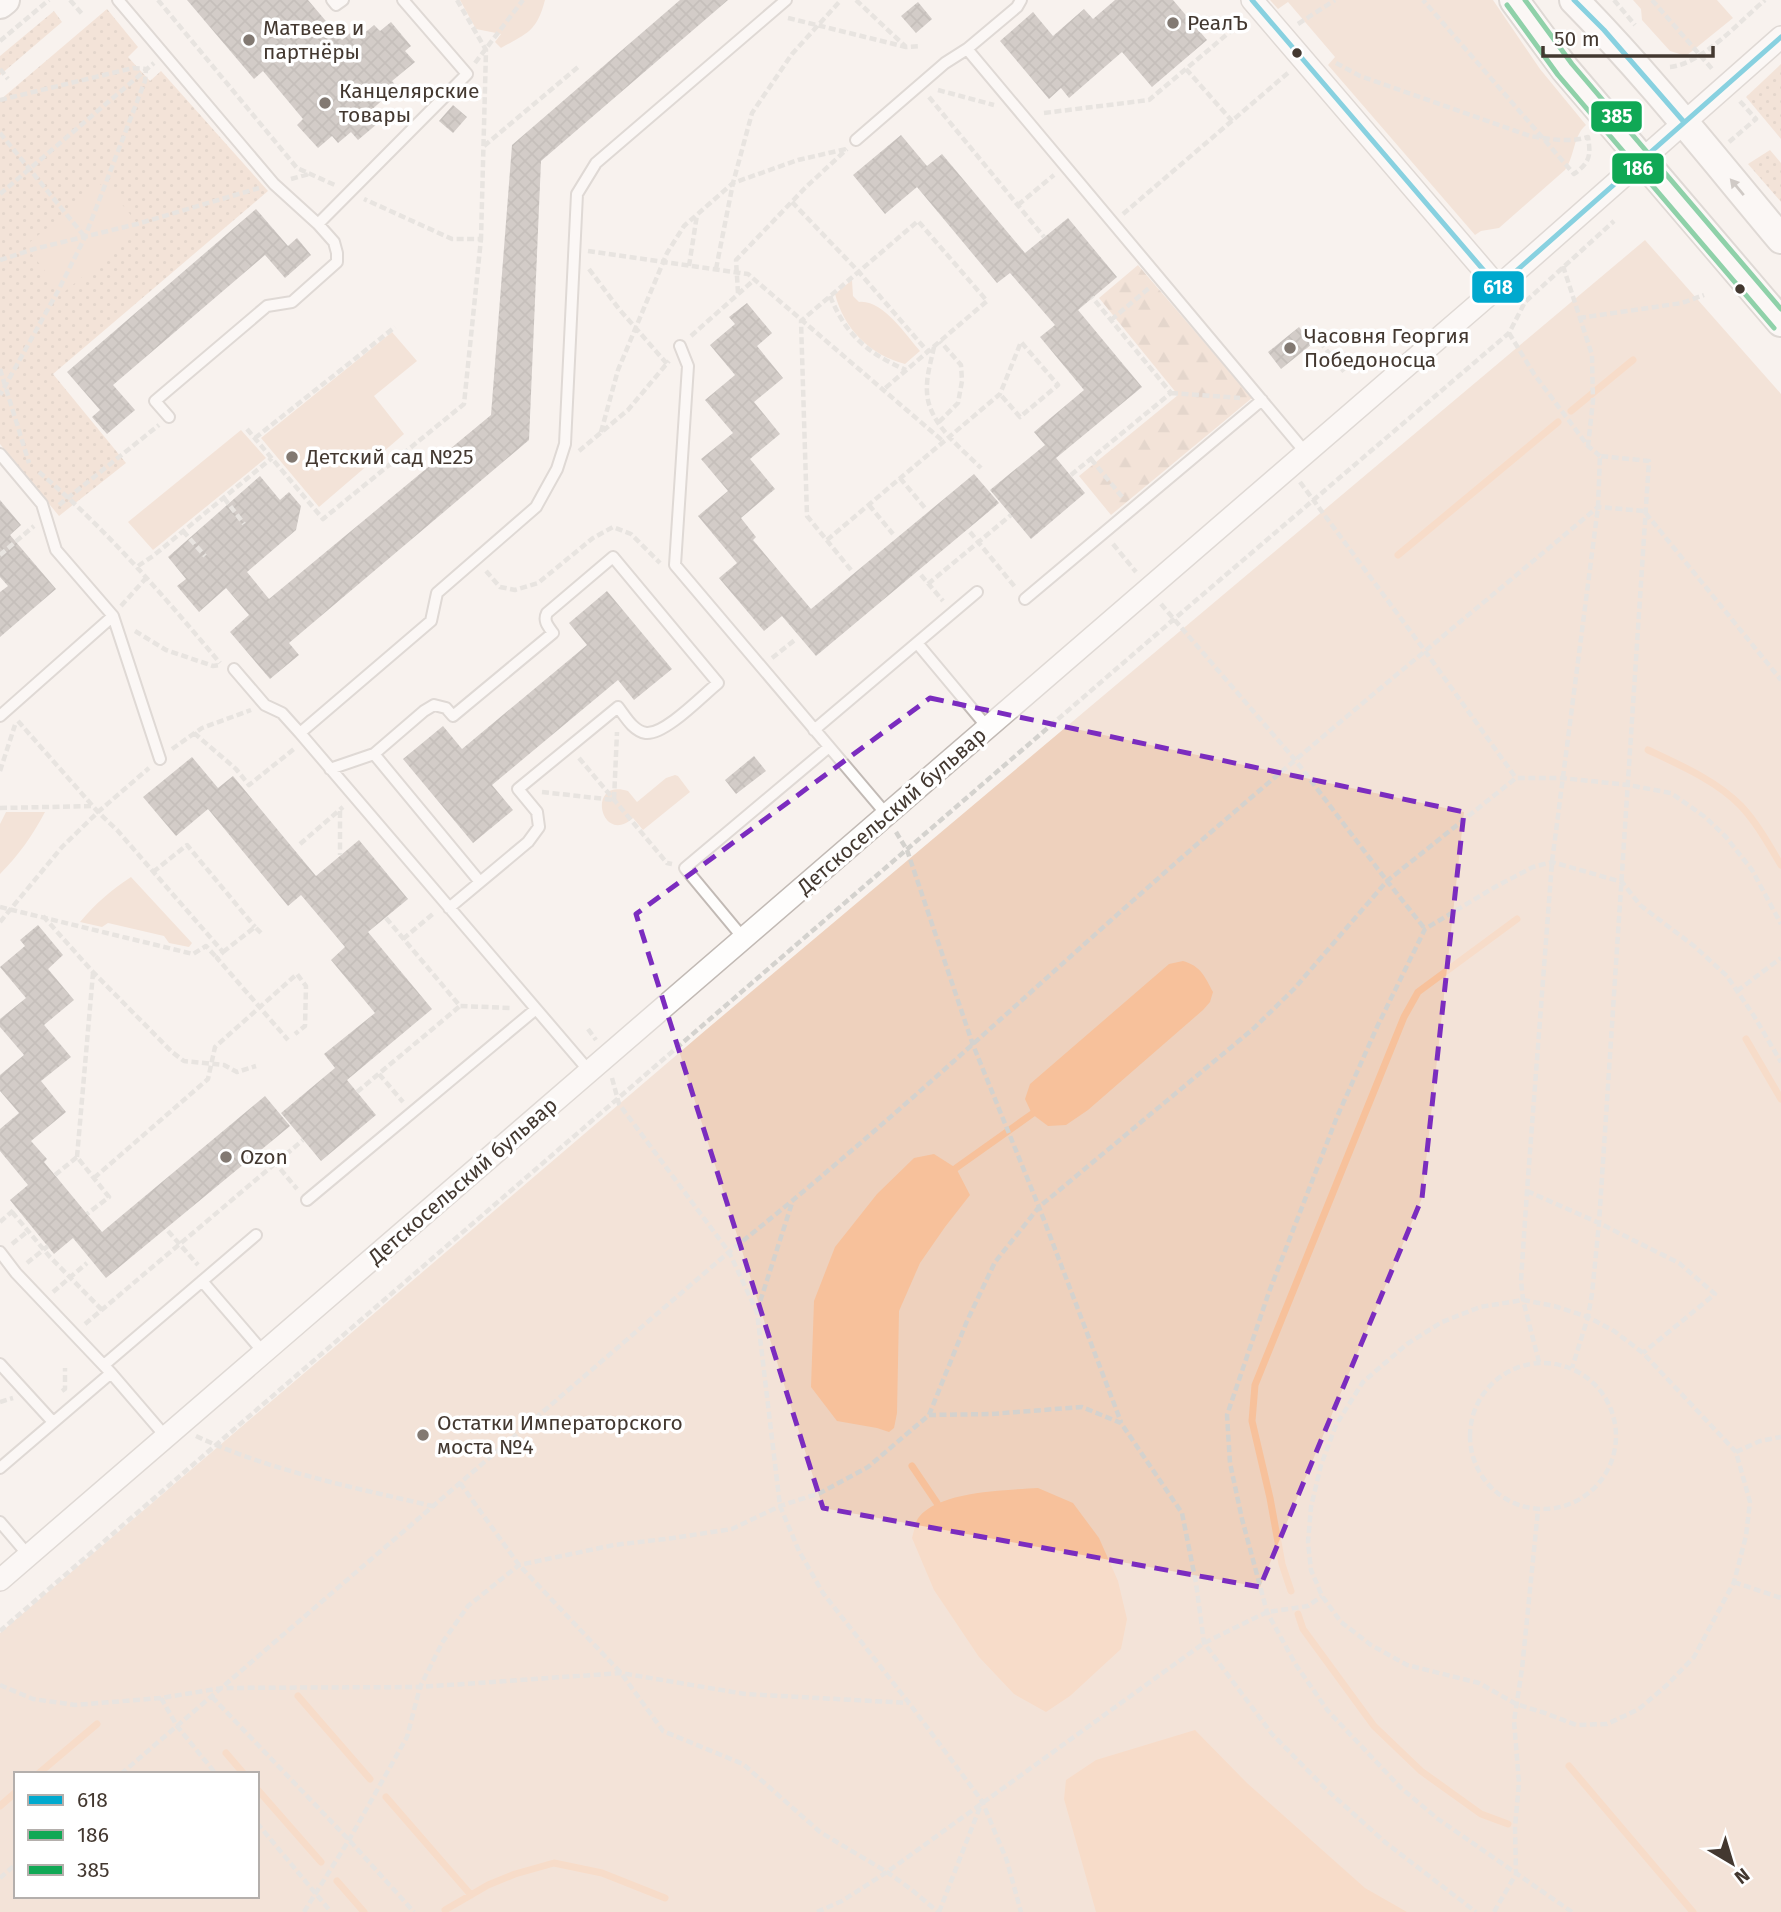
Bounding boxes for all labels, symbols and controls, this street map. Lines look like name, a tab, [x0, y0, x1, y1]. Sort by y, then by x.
place label: РеалЪ	[1187, 10, 1248, 36]
scale bar	[1543, 14, 1713, 58]
place label: Матвеев и партнёры	[263, 15, 364, 65]
marker: РеалЪ	[1165, 15, 1181, 31]
text: 50 m	[1554, 26, 1600, 52]
marker: Матвеев и партнёры	[241, 32, 257, 48]
unlabelled marker	[1290, 46, 1304, 60]
place label: Канцелярские товары	[339, 78, 480, 128]
marker: Канцелярские товары	[317, 95, 333, 111]
line badge: 385	[1590, 100, 1643, 133]
text: 385	[1600, 105, 1633, 128]
line badge: 186	[1611, 152, 1665, 185]
text: 186	[1623, 157, 1654, 180]
one-way arrow	[1730, 178, 1745, 195]
line badge: 618	[1471, 270, 1525, 304]
text: 618	[1483, 276, 1513, 299]
unlabelled marker	[1733, 282, 1747, 296]
place label: Часовня Георгия Победоносца	[1304, 323, 1470, 373]
marker: Часовня Георгия Победоносца	[1282, 340, 1298, 356]
place label: Детский сад №25	[305, 444, 473, 470]
marker: Детский сад №25	[284, 449, 300, 465]
street label: Детскосельский бульвар	[791, 722, 992, 901]
street label: Детскосельский бульвар	[362, 1092, 563, 1271]
place label: Ozon	[240, 1144, 288, 1170]
marker: Ozon	[218, 1149, 234, 1165]
place label: Остатки Императорского моста №4	[437, 1410, 683, 1460]
marker: Остатки Императорского моста №4	[415, 1427, 431, 1443]
legend	[14, 1772, 259, 1898]
text: 618	[77, 1787, 108, 1813]
text: 186	[77, 1822, 109, 1848]
north arrow	[1697, 1828, 1767, 1898]
text: 385	[77, 1857, 110, 1883]
text: N	[1730, 1863, 1754, 1889]

